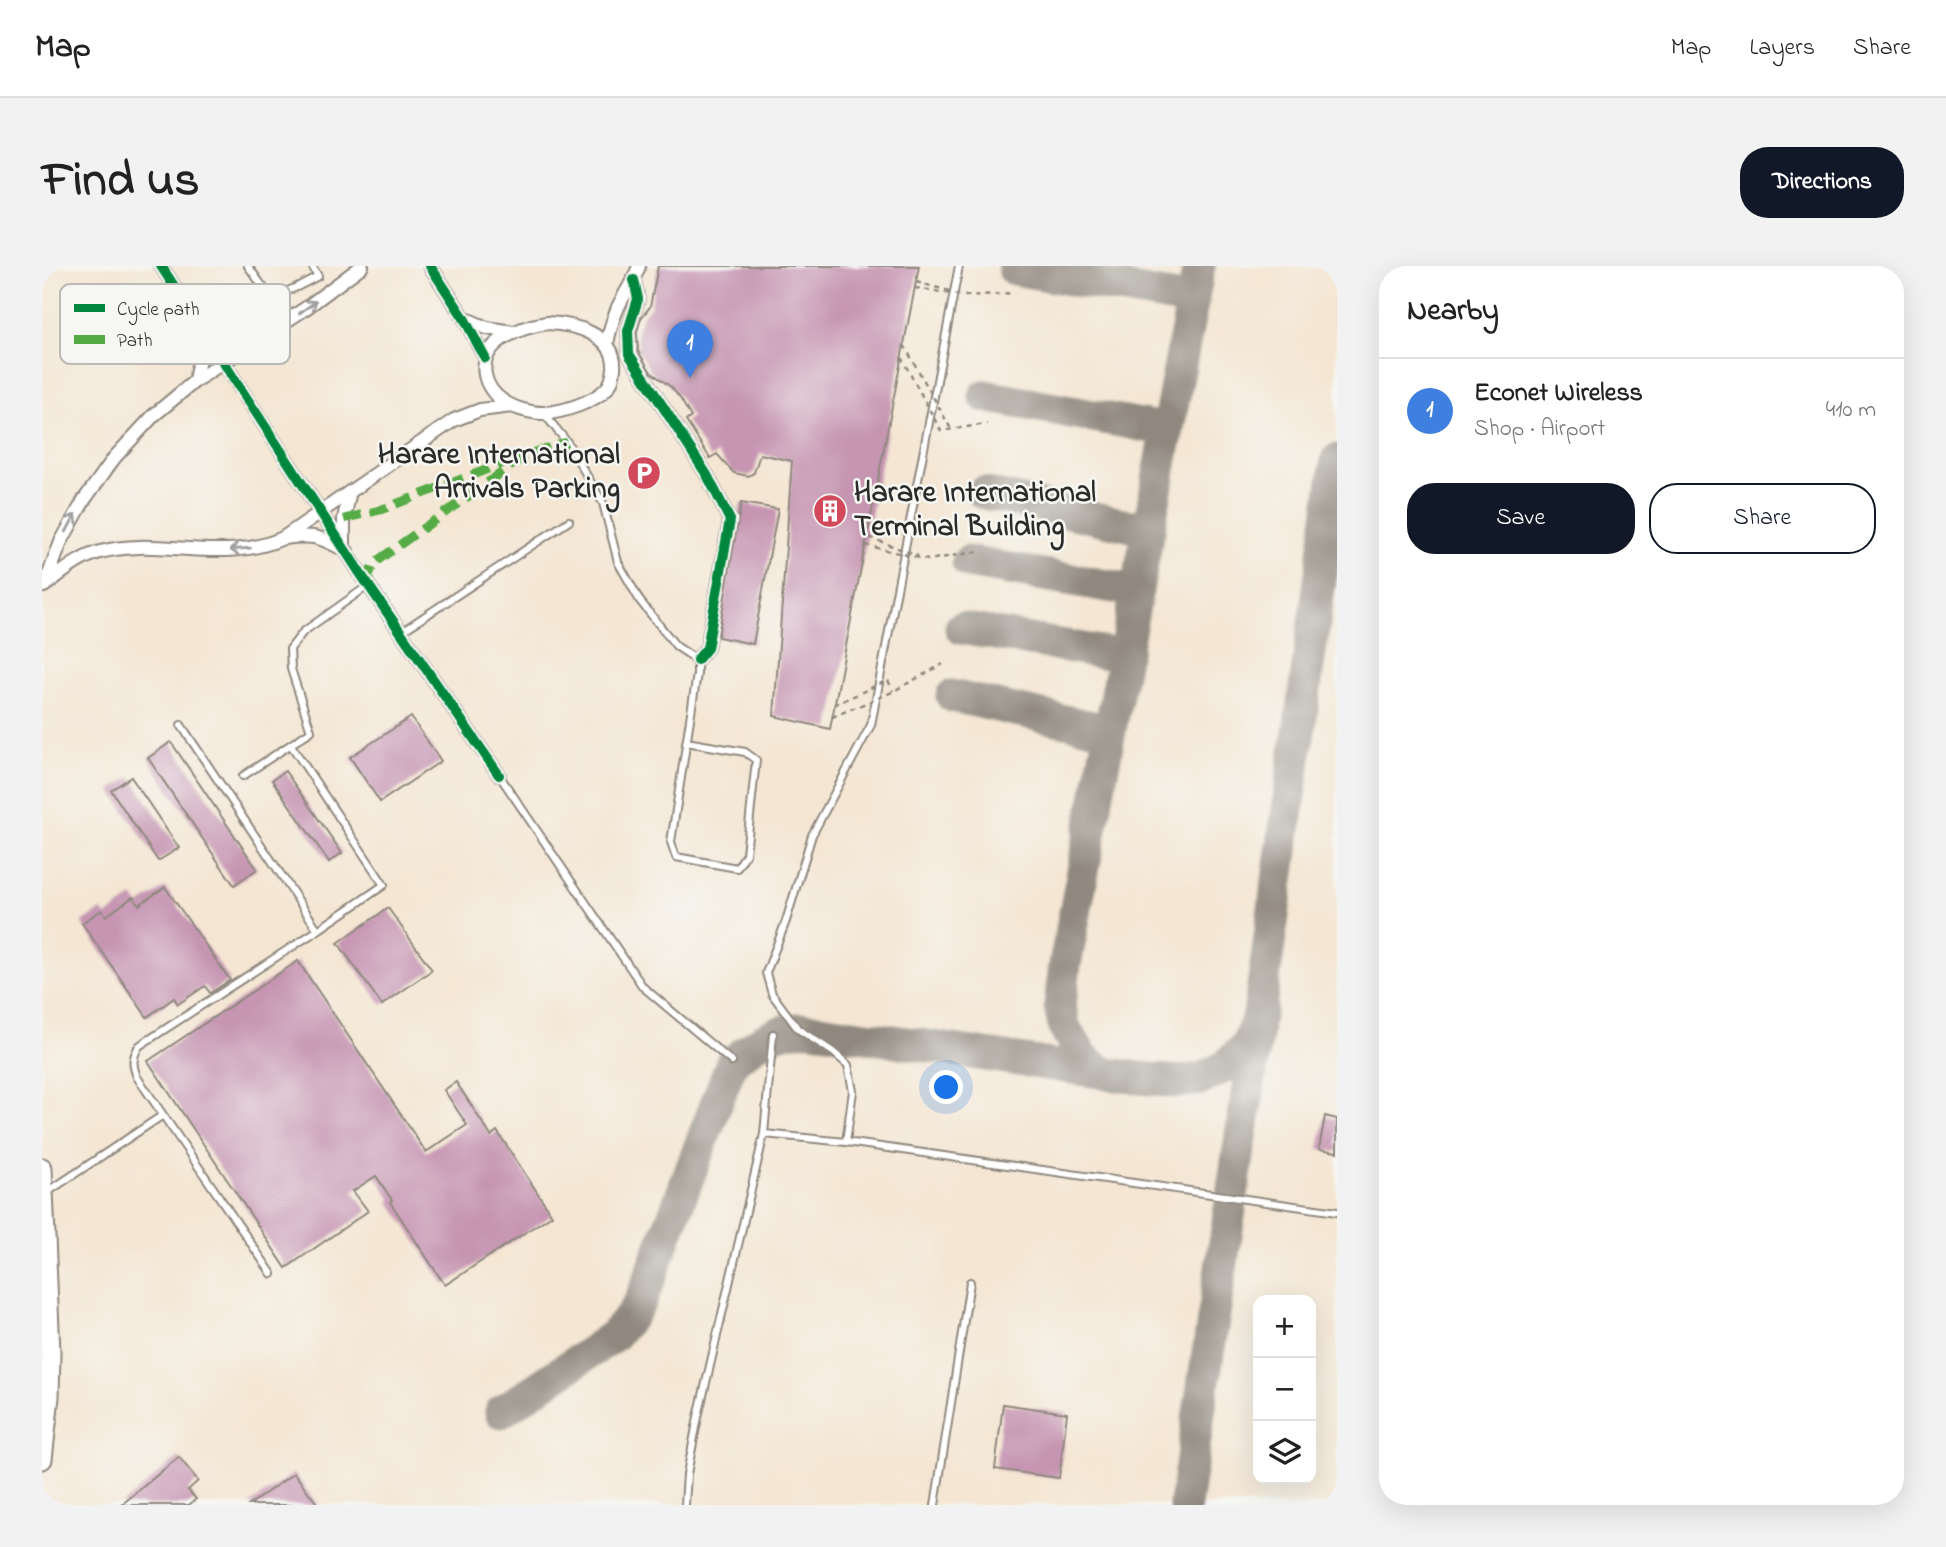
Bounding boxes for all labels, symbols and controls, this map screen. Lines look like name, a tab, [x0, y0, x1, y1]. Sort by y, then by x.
text: Map	[35, 24, 91, 72]
text: Map	[1671, 31, 1711, 66]
text: Layers	[1749, 31, 1815, 66]
text: Share	[1853, 31, 1911, 66]
text: Find us	[42, 146, 199, 218]
button: Directions	[1740, 147, 1904, 218]
legend	[60, 284, 290, 364]
text: Nearby	[1407, 290, 1499, 334]
text: Cycle path	[117, 297, 199, 325]
one-way arrow	[298, 299, 317, 314]
pin: 1	[667, 320, 713, 378]
text: Path	[117, 328, 153, 355]
text: Econet Wireless	[1474, 375, 1643, 413]
text: 1	[1426, 394, 1434, 427]
text: 410 m	[1826, 394, 1876, 427]
text: Shop · Airport	[1474, 413, 1605, 446]
place label: Harare International Arrivals Parking	[378, 434, 620, 513]
parking icon: Harare International Arrivals Parking	[625, 454, 663, 492]
place label: Harare International Terminal Building	[854, 472, 1096, 551]
button: Save	[1407, 483, 1635, 554]
button: Share	[1649, 483, 1876, 554]
building icon: Harare International Terminal Building	[811, 492, 849, 530]
one-way arrow	[64, 514, 78, 534]
one-way arrow	[229, 543, 251, 556]
your location	[929, 1070, 963, 1104]
map controls	[1253, 1295, 1316, 1484]
button: +	[1253, 1295, 1316, 1358]
button: −	[1253, 1358, 1316, 1421]
button: layers	[1253, 1421, 1316, 1484]

